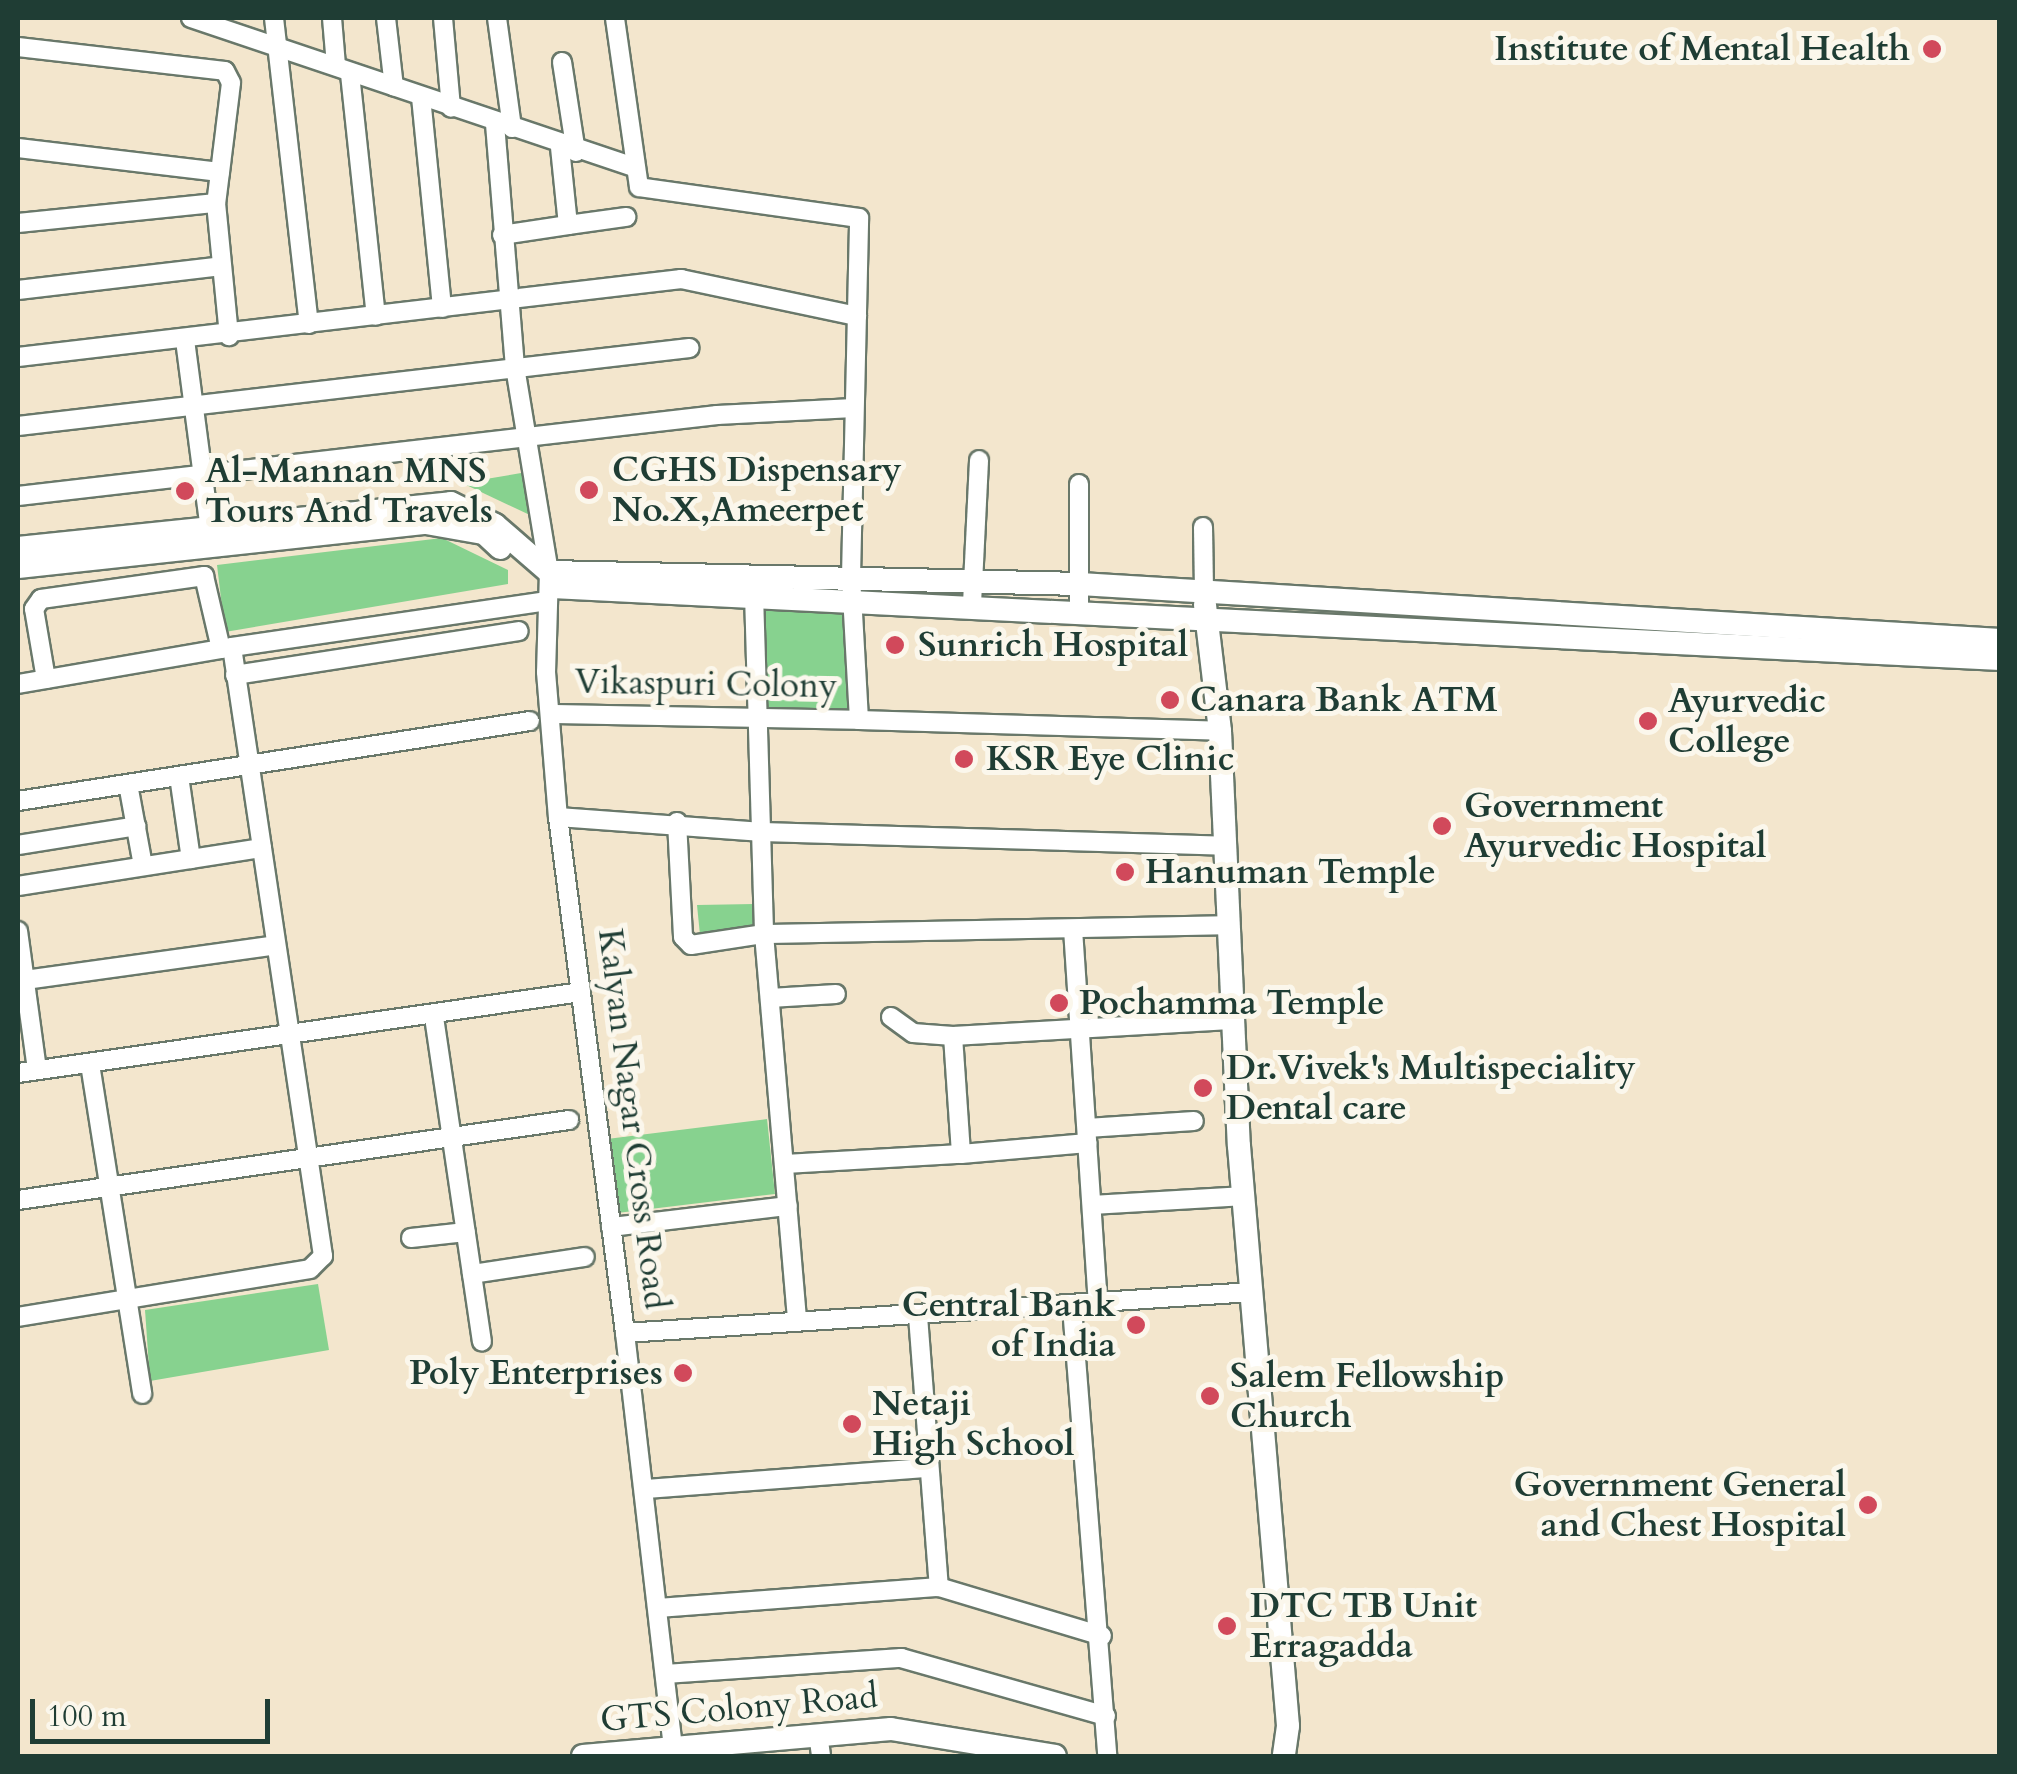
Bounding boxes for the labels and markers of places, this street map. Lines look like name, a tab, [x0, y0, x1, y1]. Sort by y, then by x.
place label: Institute of Mental Health	[1494, 28, 1910, 70]
marker: Institute of Mental Health	[1919, 36, 1945, 62]
place label: CGHS Dispensary No.X,Ameerpet	[612, 449, 902, 531]
place label: Al-Mannan MNS Tours And Travels	[205, 450, 493, 532]
marker: CGHS Dispensary No.X,Ameerpet	[576, 477, 602, 503]
marker: Al-Mannan MNS Tours And Travels	[174, 480, 196, 502]
place label: Sunrich Hospital	[918, 624, 1188, 666]
marker: Sunrich Hospital	[882, 632, 908, 658]
place label: Canara Bank ATM	[1190, 679, 1498, 721]
place label: Ayurvedic College	[1668, 680, 1826, 762]
marker: Canara Bank ATM	[1159, 689, 1181, 711]
marker: Ayurvedic College	[1637, 710, 1659, 732]
place label: KSR Eye Clinic	[986, 738, 1234, 780]
marker: KSR Eye Clinic	[951, 746, 977, 772]
place label: Government Ayurvedic Hospital	[1464, 785, 1766, 867]
marker: Government Ayurvedic Hospital	[1429, 813, 1455, 839]
place label: Hanuman Temple	[1145, 851, 1436, 893]
marker: Hanuman Temple	[1114, 861, 1136, 883]
place label: Pochamma Temple	[1079, 982, 1384, 1024]
marker: Pochamma Temple	[1048, 992, 1070, 1014]
place label: Dr.Vivek's Multispeciality Dental care	[1226, 1047, 1636, 1129]
marker: Dr.Vivek's Multispeciality Dental care	[1190, 1075, 1216, 1101]
place label: Central Bank of India	[902, 1284, 1116, 1366]
marker: Central Bank of India	[1125, 1314, 1147, 1336]
place label: Poly Enterprises	[409, 1352, 663, 1394]
place label: Salem Fellowship Church	[1230, 1355, 1505, 1437]
marker: Poly Enterprises	[672, 1362, 694, 1384]
place label: Netaji High School	[872, 1383, 1074, 1465]
marker: Salem Fellowship Church	[1199, 1385, 1221, 1407]
marker: Netaji High School	[841, 1413, 863, 1435]
place label: Government General and Chest Hospital	[1513, 1464, 1846, 1546]
marker: Government General and Chest Hospital	[1855, 1492, 1881, 1518]
place label: DTC TB Unit Erragadda	[1250, 1585, 1477, 1667]
marker: DTC TB Unit Erragadda	[1214, 1613, 1240, 1639]

